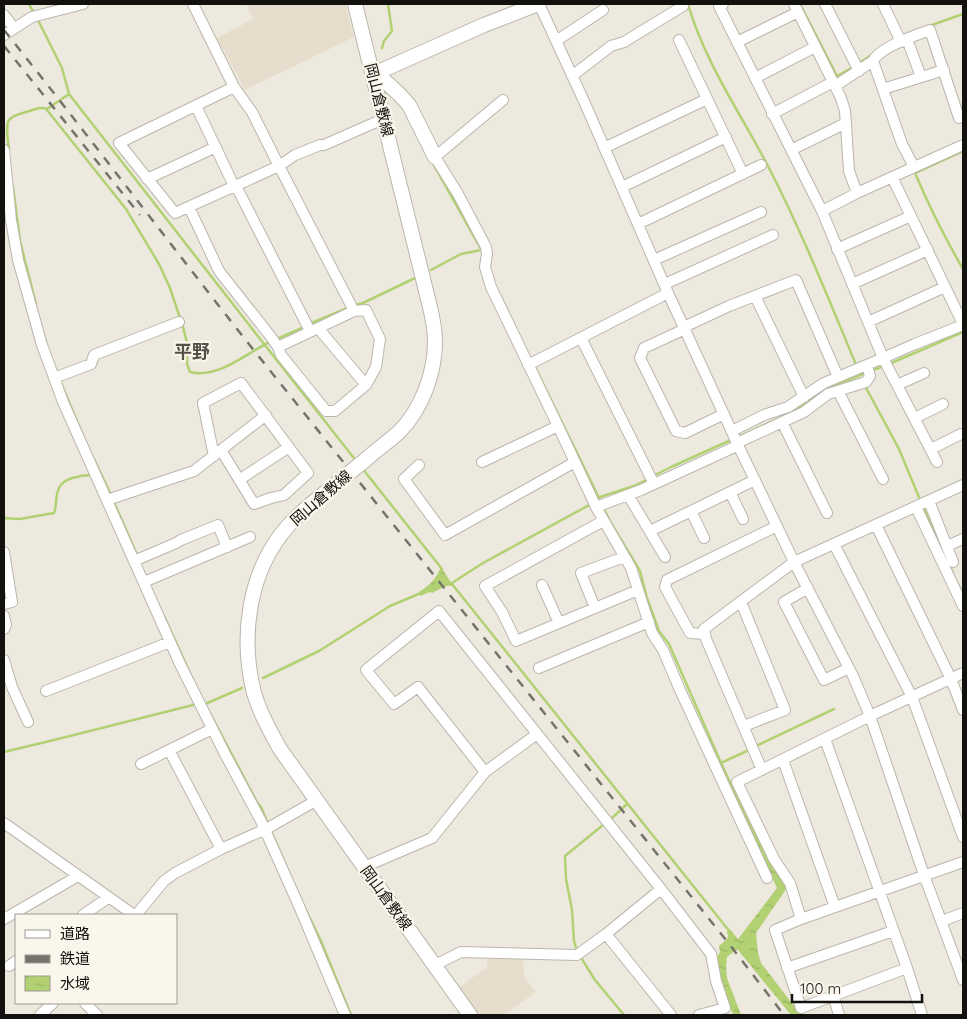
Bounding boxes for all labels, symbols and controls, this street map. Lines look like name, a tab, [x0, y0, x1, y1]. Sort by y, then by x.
street label: 岡山倉敷線	[361, 61, 398, 139]
district label: 平野	[174, 340, 210, 363]
street label: 岡山倉敷線	[286, 466, 355, 529]
street label: 岡山倉敷線	[357, 862, 416, 934]
legend	[15, 914, 178, 1004]
text: 道路	[60, 924, 90, 943]
text: 鉄道	[60, 949, 90, 968]
scale bar	[792, 972, 922, 1004]
text: 水域	[60, 974, 90, 993]
text: 100 m	[800, 979, 841, 998]

